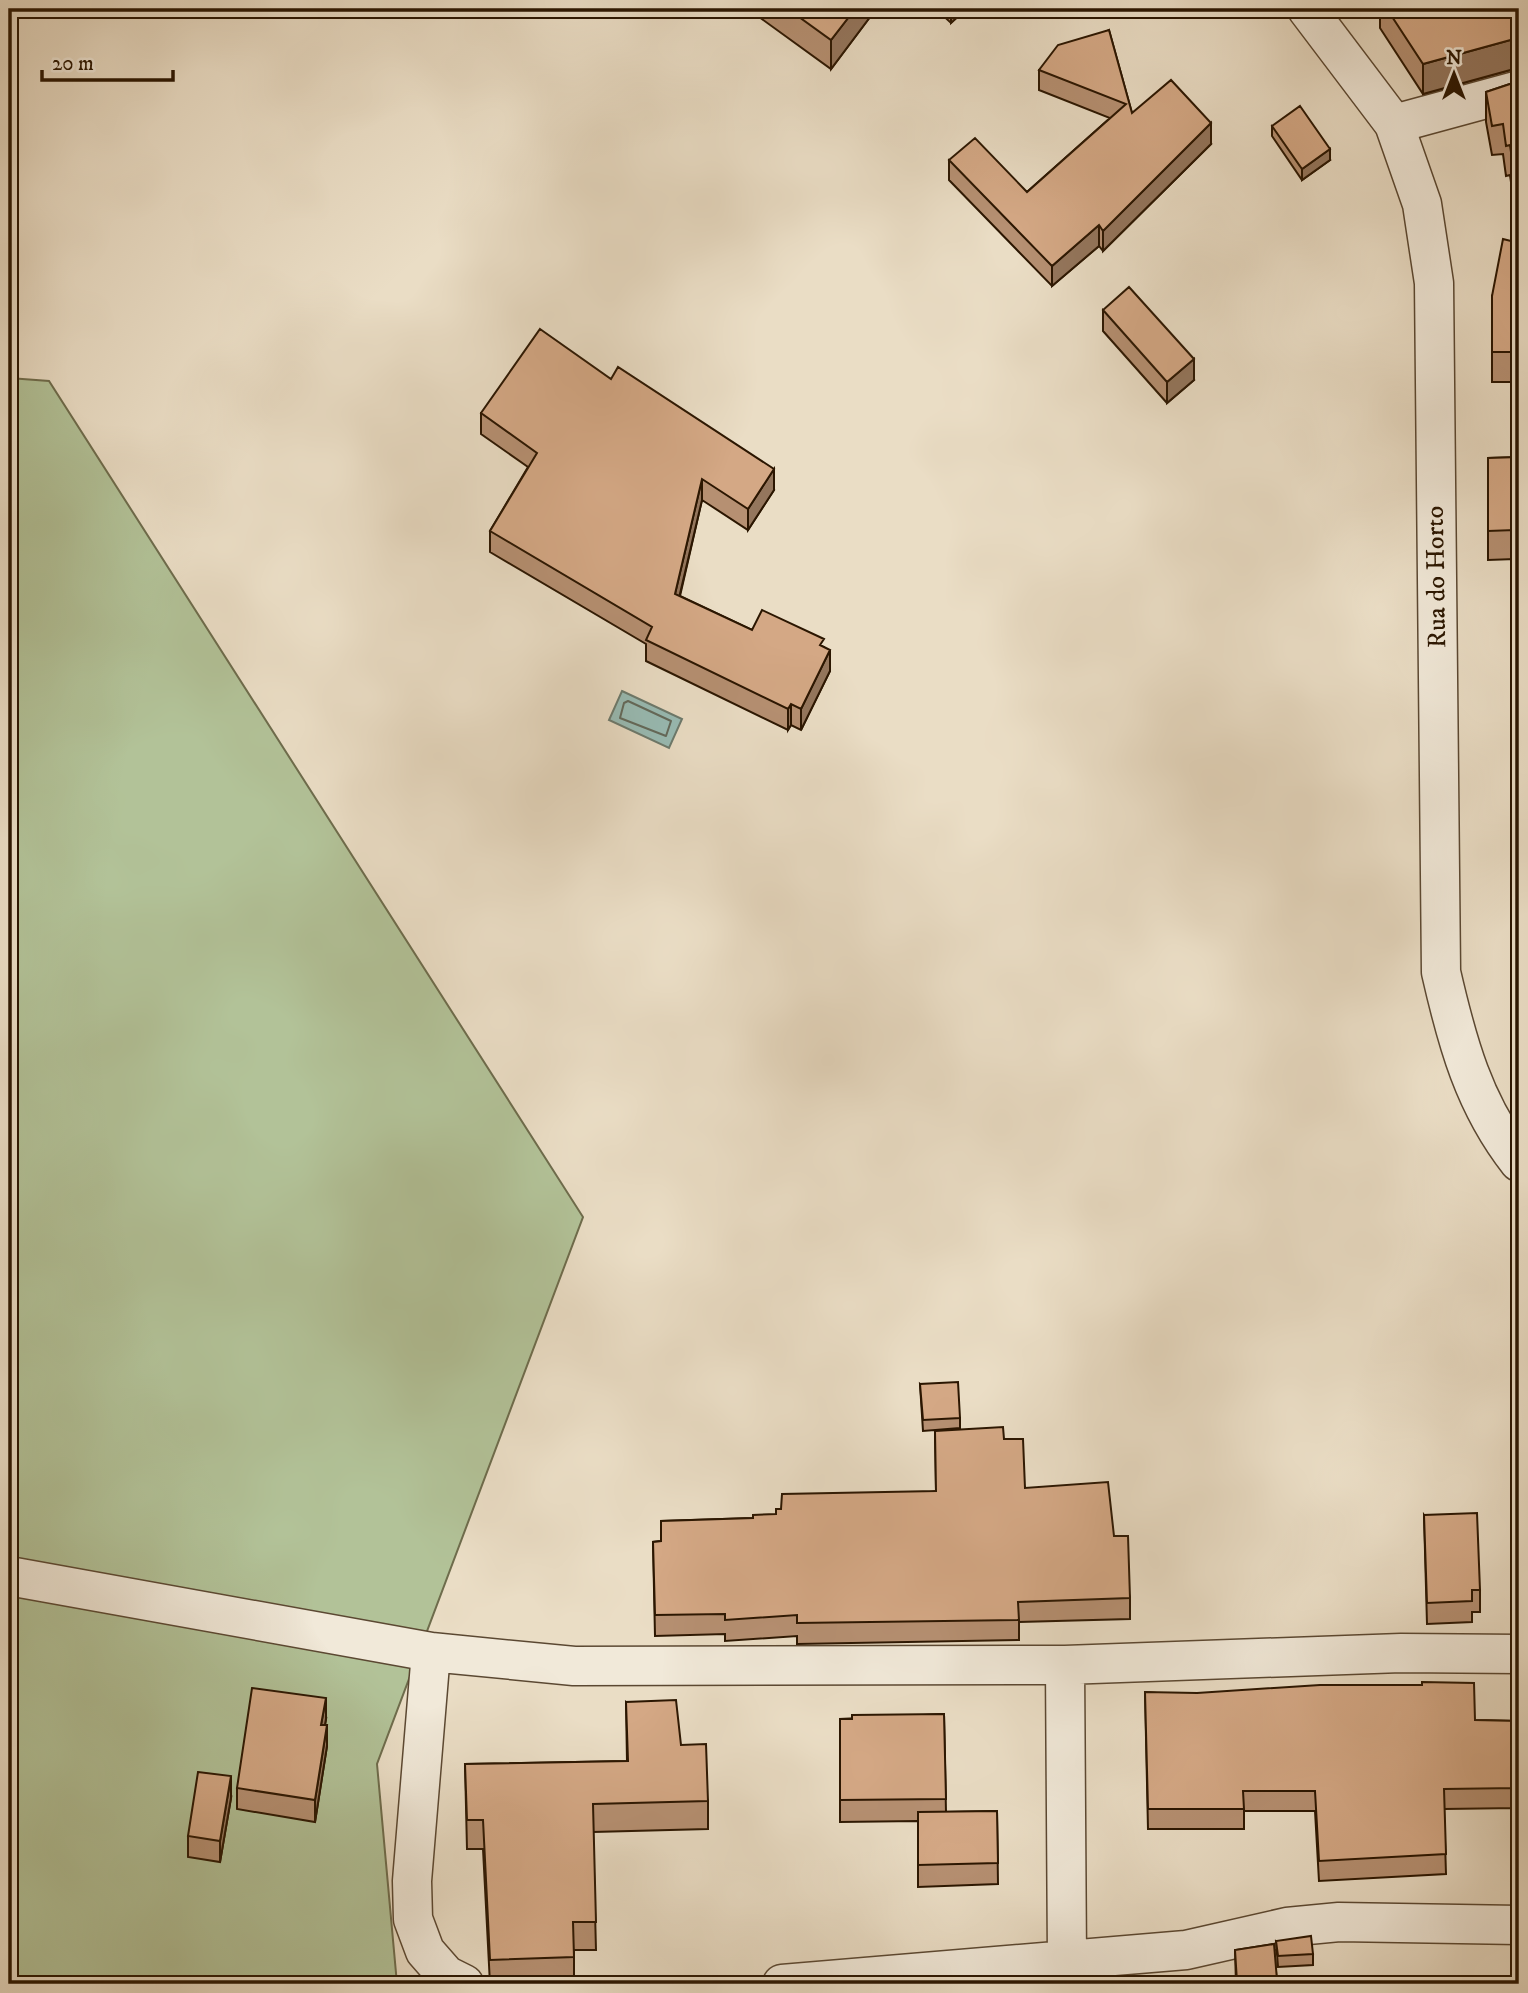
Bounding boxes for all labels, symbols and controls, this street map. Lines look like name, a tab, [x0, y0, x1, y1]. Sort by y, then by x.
scale bar	[42, 38, 173, 82]
north arrow	[1420, 38, 1490, 108]
text: N	[1446, 47, 1462, 70]
text: 20 m	[52, 51, 94, 77]
street label: Rua do Horto	[1419, 506, 1454, 648]

